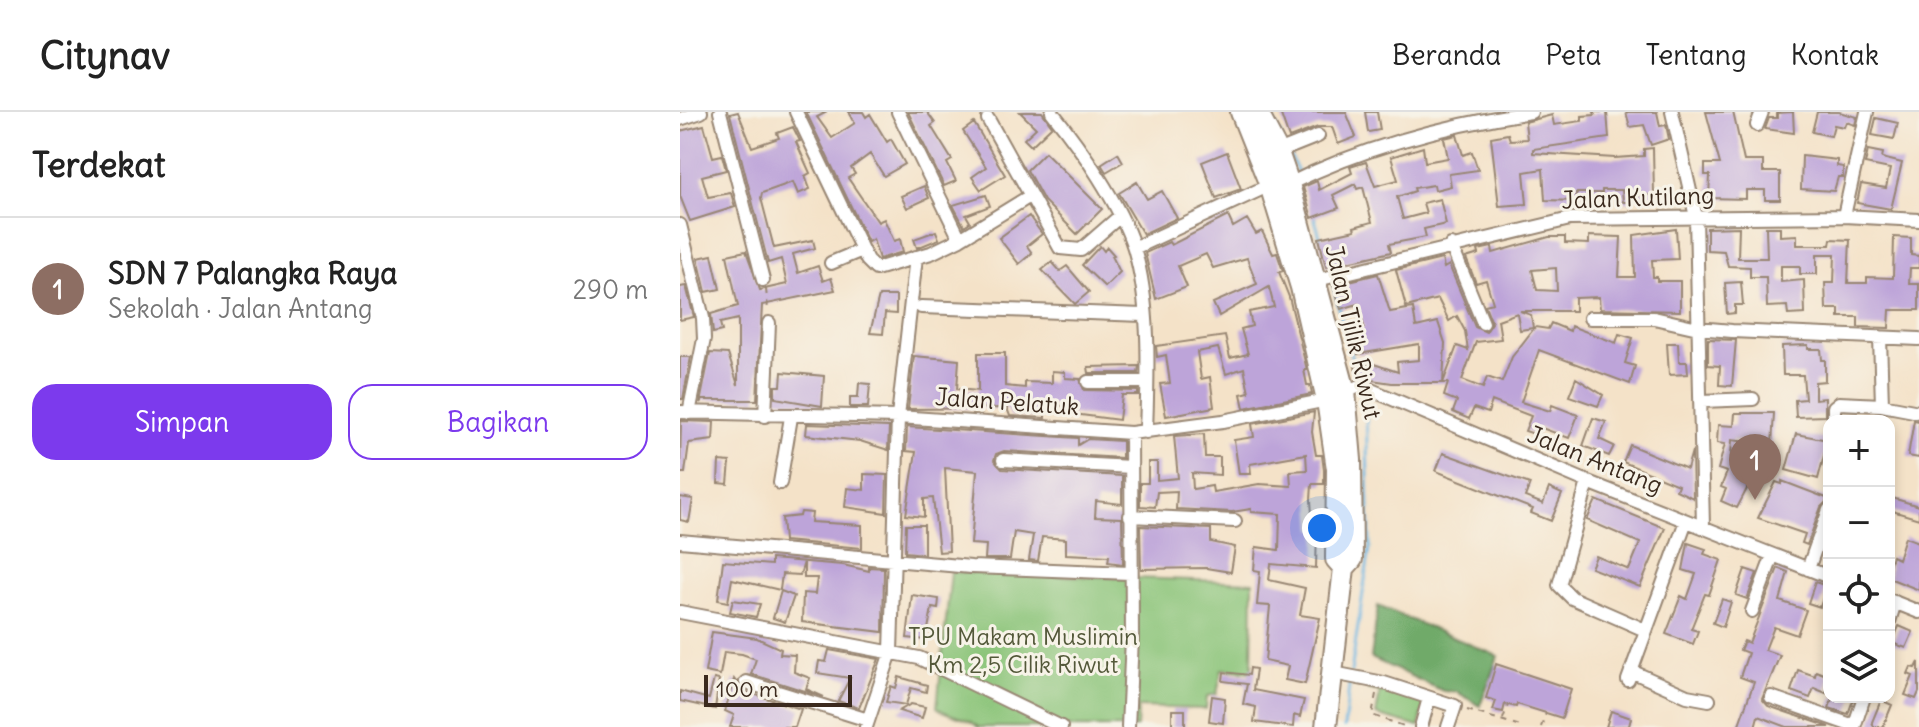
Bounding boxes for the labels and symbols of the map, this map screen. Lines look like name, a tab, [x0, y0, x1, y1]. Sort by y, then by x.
street label: Jalan Kutilang	[1561, 179, 1715, 215]
street label: Jalan Tjilik Riwut	[1319, 242, 1389, 422]
street label: Jalan Pelatuk	[934, 381, 1080, 421]
street label: Jalan Antang	[1524, 418, 1667, 500]
pin: 1	[1729, 434, 1781, 500]
your location	[1302, 508, 1342, 548]
park label: TPU Makam Muslimin Km 2,5 Cilik Riwut	[908, 621, 1138, 679]
scale bar	[704, 671, 852, 707]

